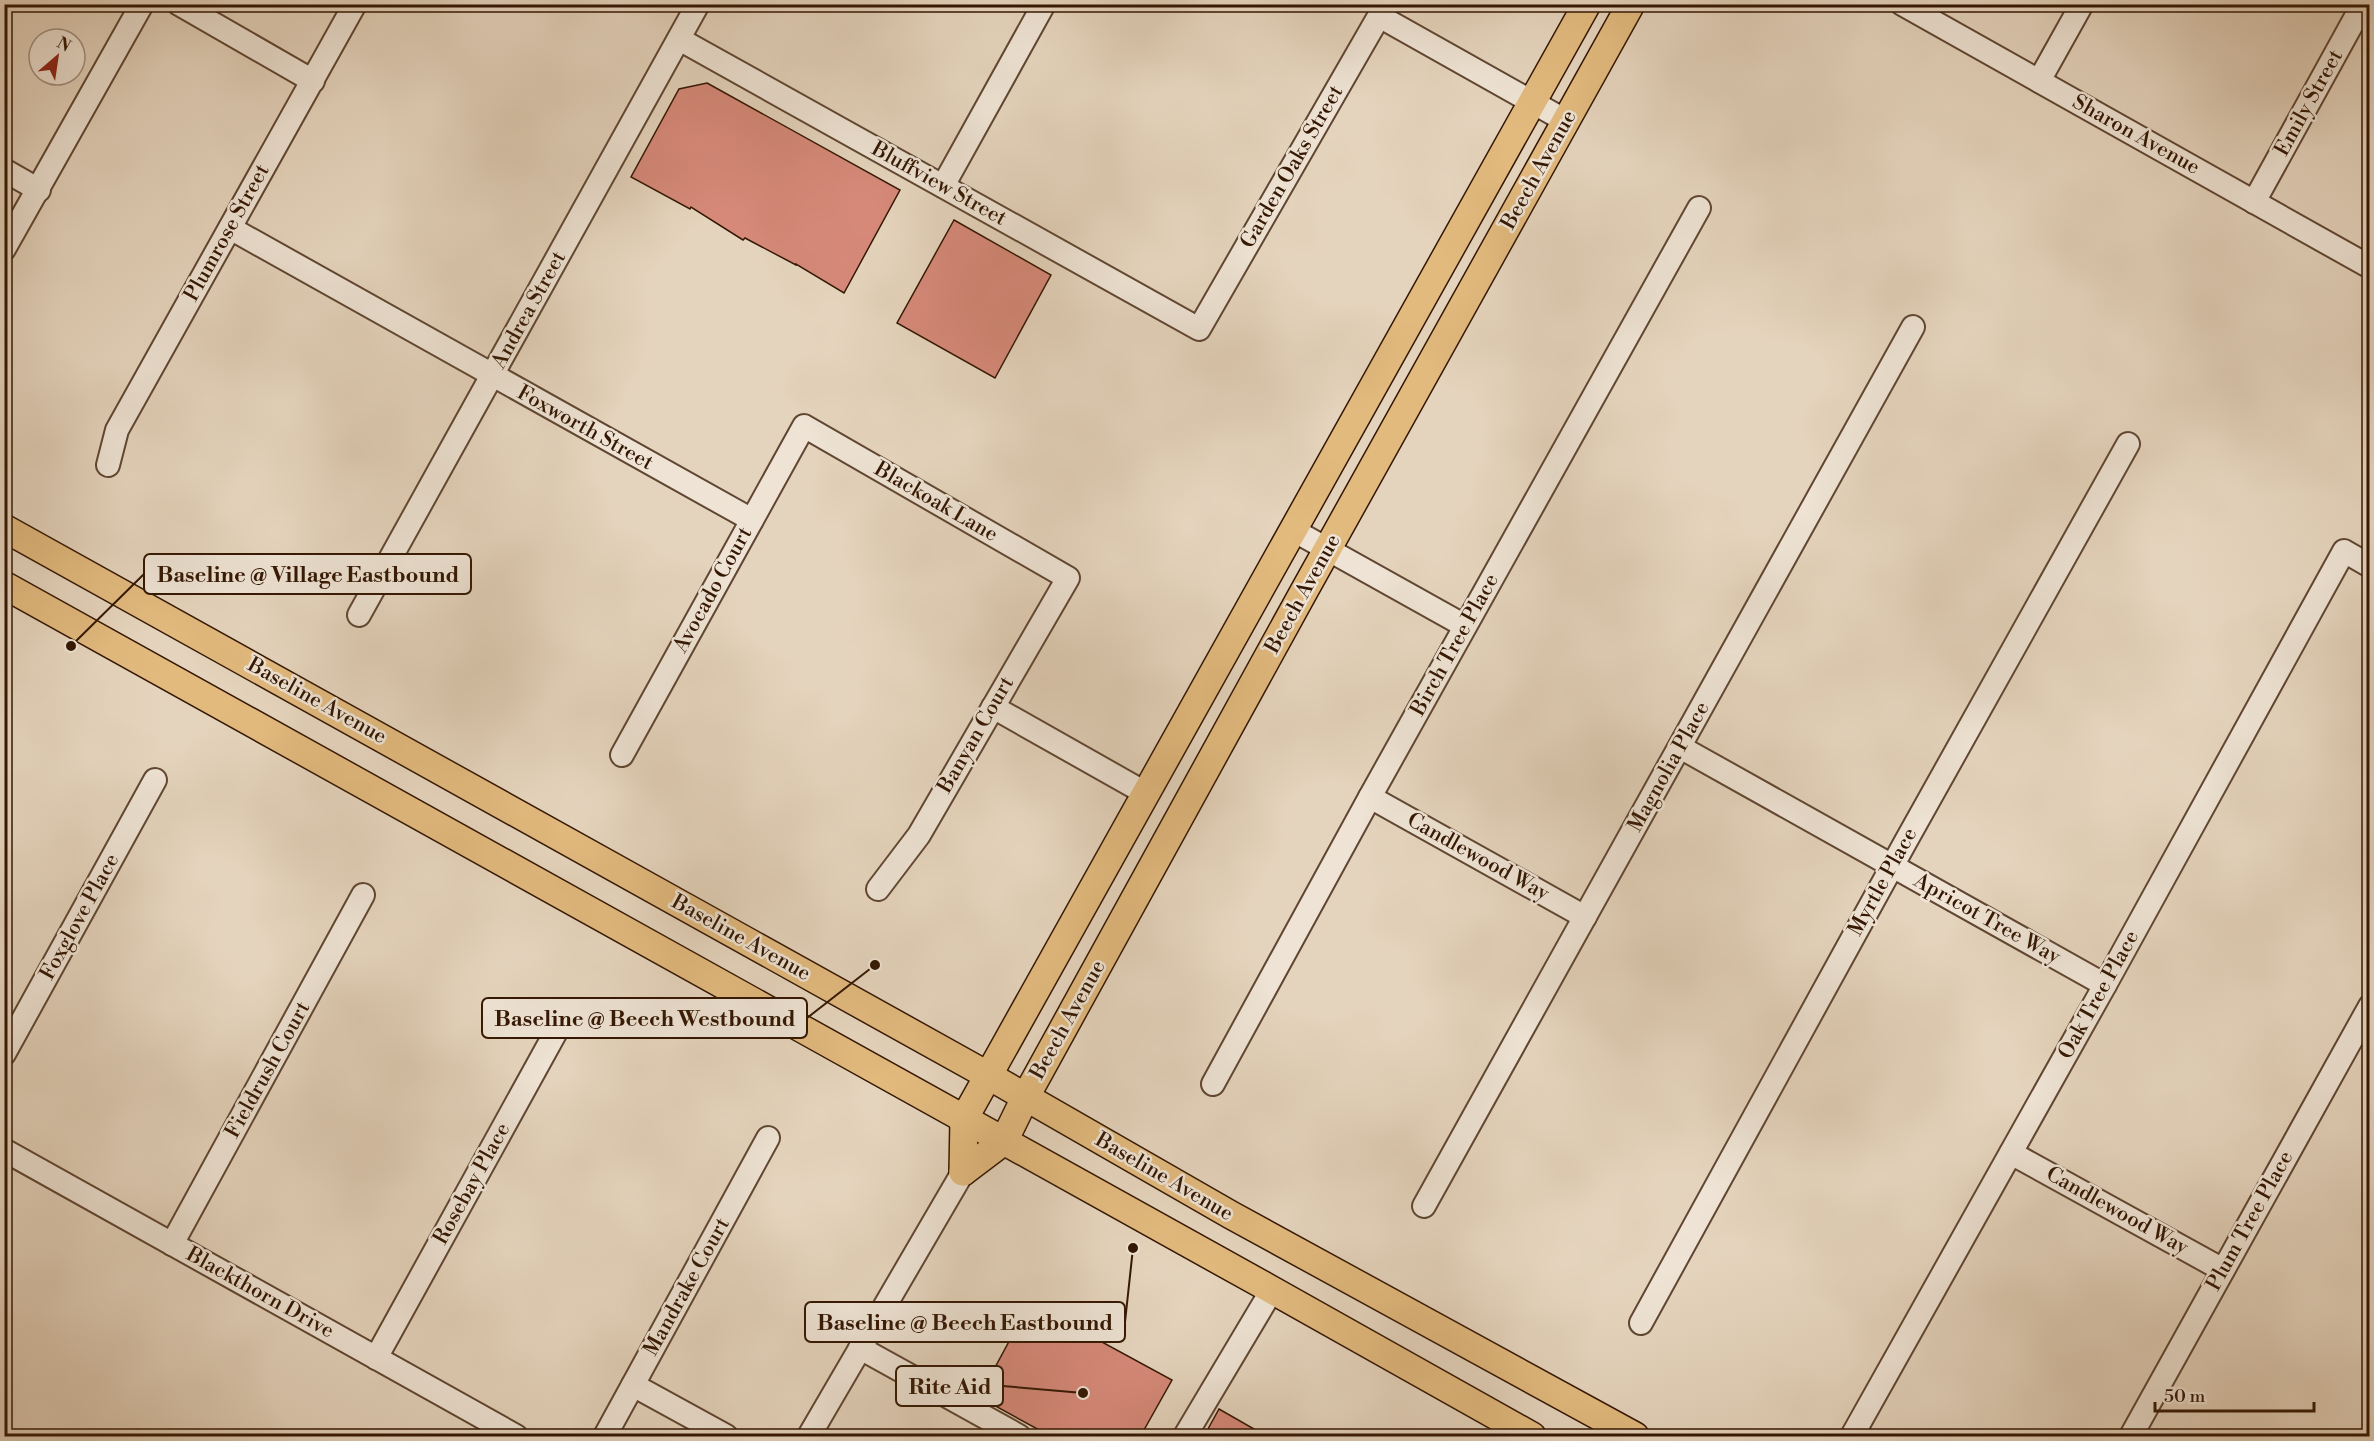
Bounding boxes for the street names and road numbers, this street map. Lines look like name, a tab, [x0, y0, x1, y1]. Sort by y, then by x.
street label: Emily Street	[2269, 45, 2349, 161]
street label: Garden Oaks Street	[1235, 80, 1349, 253]
street label: Sharon Avenue	[2068, 89, 2204, 181]
street label: Beech Avenue	[1495, 106, 1582, 235]
street label: Bluffview Street	[866, 136, 1012, 232]
street label: Plumrose Street	[179, 159, 276, 306]
street label: Andrea Street	[486, 246, 572, 374]
street label: Foxworth Street	[512, 380, 658, 476]
street label: Blackoak Lane	[869, 456, 1002, 548]
street label: Avocado Court	[667, 522, 759, 658]
street label: Beech Avenue	[1259, 530, 1346, 659]
street label: Birch Tree Place	[1405, 569, 1505, 722]
street label: Baseline Avenue	[242, 652, 391, 750]
street label: Banyan Court	[932, 671, 1020, 799]
street label: Magnolia Place	[1623, 697, 1715, 837]
street label: Candlewood Way	[1402, 807, 1554, 907]
street label: Myrtle Place	[1843, 823, 1923, 941]
street label: Foxglove Place	[35, 849, 125, 985]
street label: Apricot Tree Way	[1908, 867, 2066, 970]
street label: Baseline Avenue	[666, 889, 815, 987]
street label: Oak Tree Place	[2053, 926, 2145, 1064]
street label: Beech Avenue	[1024, 956, 1111, 1085]
street label: Fieldrush Court	[220, 997, 317, 1143]
street label: Rosebay Place	[428, 1119, 516, 1249]
street label: Baseline Avenue	[1090, 1126, 1238, 1227]
street label: Plum Tree Place	[2201, 1146, 2299, 1296]
street label: Candlewood Way	[2041, 1161, 2193, 1261]
street label: Mandrake Court	[638, 1213, 736, 1361]
street label: Blackthorn Drive	[181, 1241, 338, 1344]

